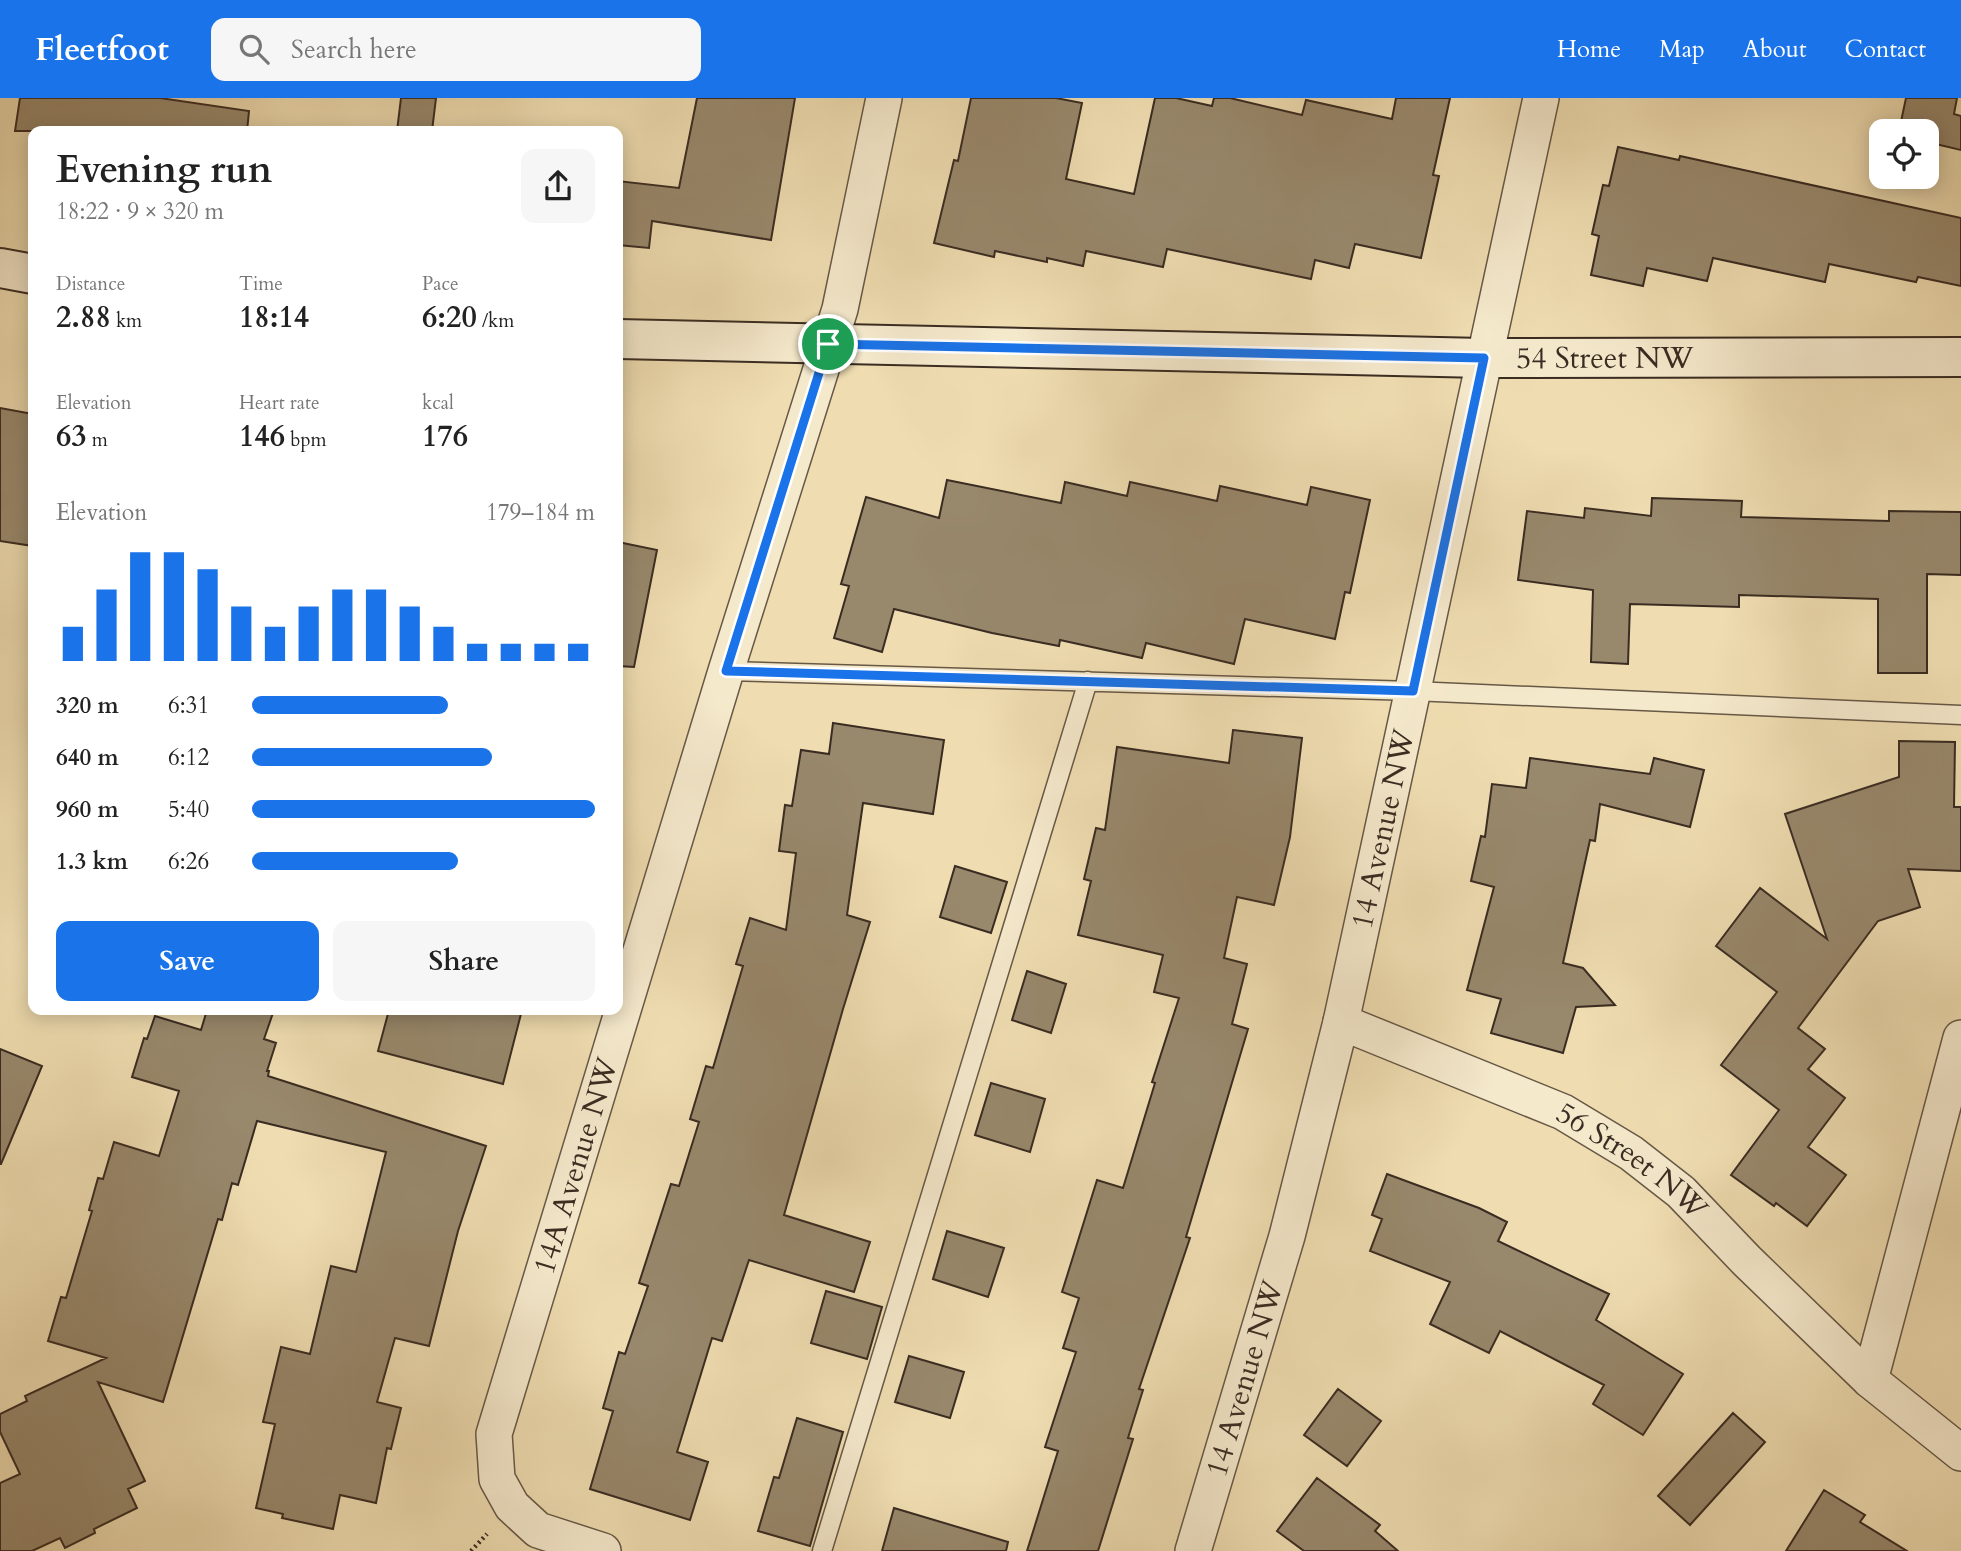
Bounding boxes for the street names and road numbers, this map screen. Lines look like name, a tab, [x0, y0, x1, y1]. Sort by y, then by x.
street label: 54 Street NW	[1516, 337, 1695, 378]
street label: 14 Avenue NW	[1341, 725, 1424, 932]
street label: 14A Avenue NW	[523, 1052, 628, 1279]
street label: 56 Street NW	[1549, 1092, 1718, 1229]
street label: 14 Avenue NW	[1196, 1275, 1293, 1482]

